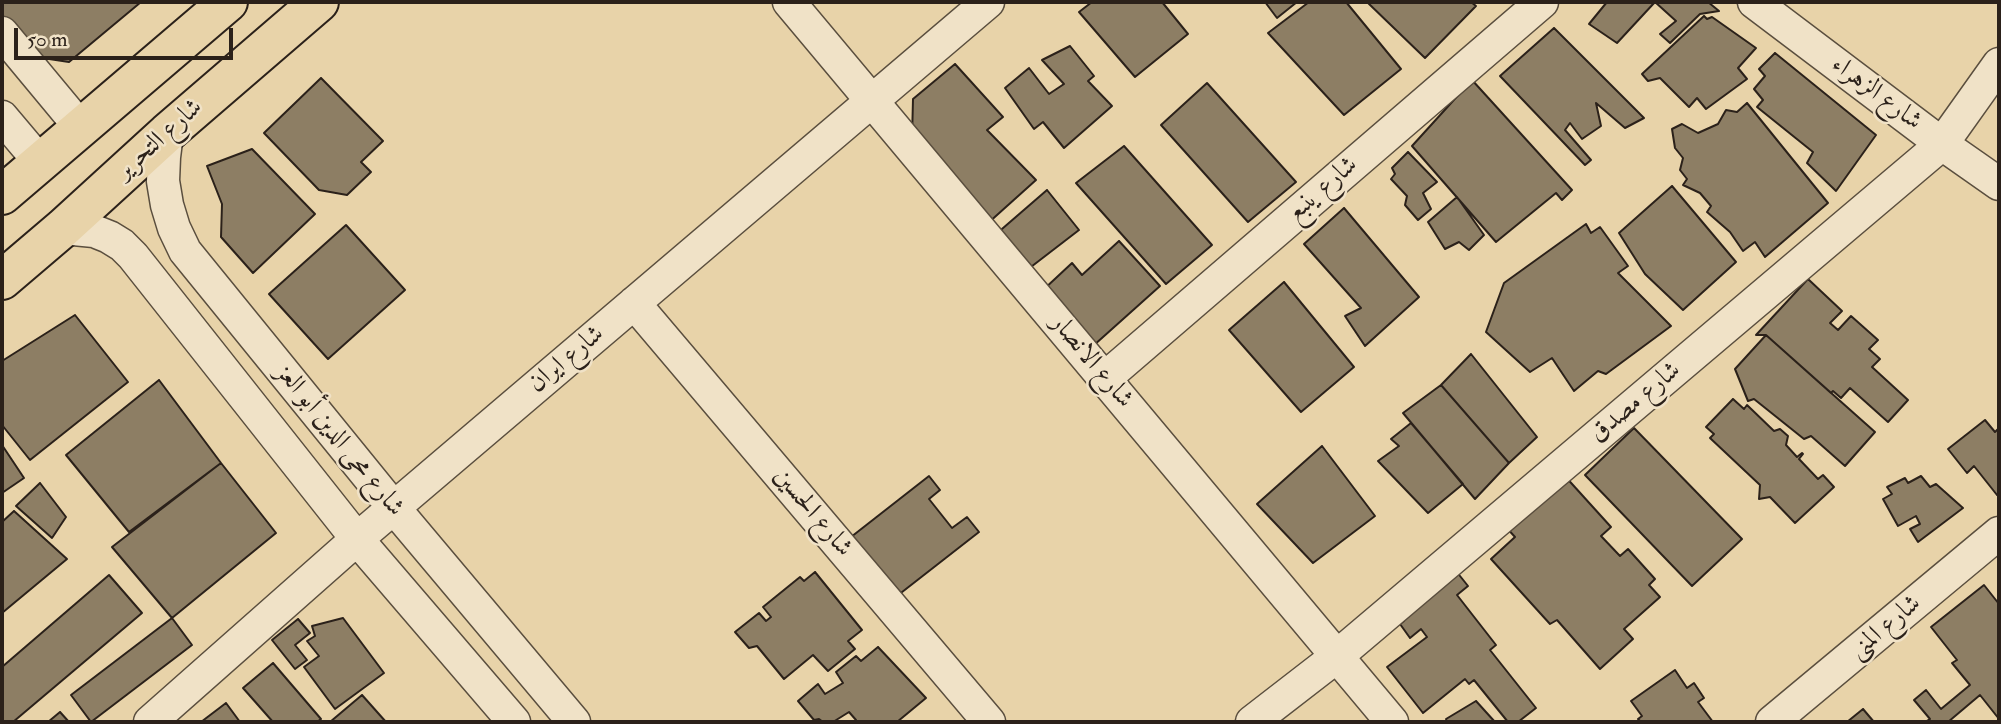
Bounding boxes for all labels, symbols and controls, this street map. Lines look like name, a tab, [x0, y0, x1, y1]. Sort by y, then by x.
scale bar	[18, 14, 236, 58]
text: 50 m	[27, 26, 68, 53]
street label: شارع الزهراء	[1824, 50, 1928, 138]
street label: شارع التحرير	[110, 93, 210, 187]
street label: شارع ينبع	[1281, 151, 1365, 229]
street label: شارع الانصار	[1043, 309, 1139, 415]
street label: شارع ايران	[523, 319, 611, 401]
street label: شارع مصدق	[1584, 356, 1688, 450]
street label: شارع محى الدين أبو العز	[268, 359, 410, 523]
street label: شارع الحسين	[766, 462, 858, 564]
street label: شارع المنى	[1844, 589, 1928, 667]

